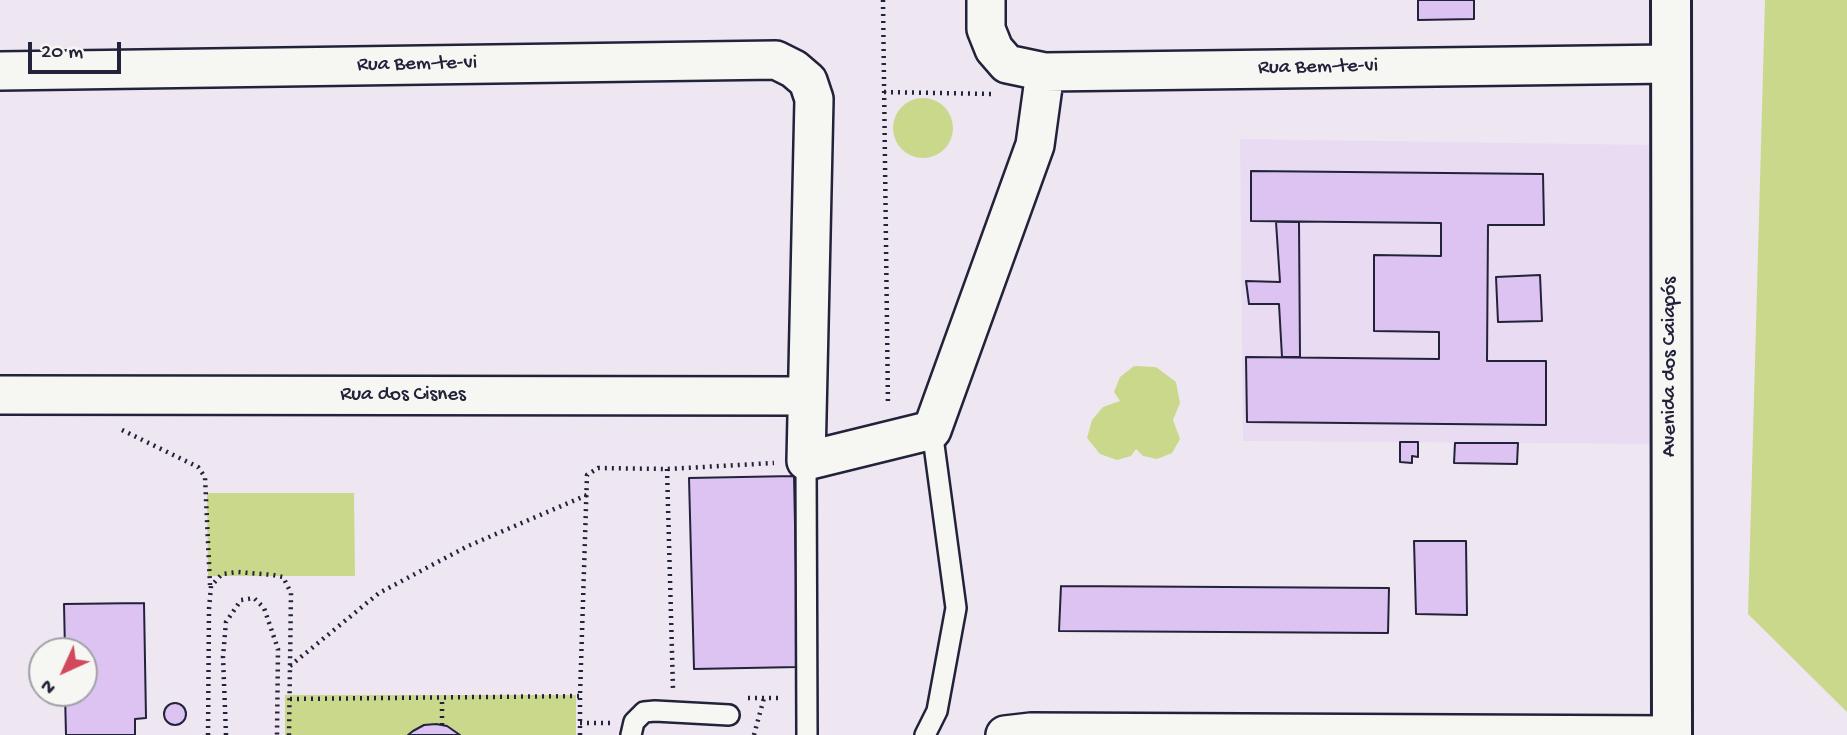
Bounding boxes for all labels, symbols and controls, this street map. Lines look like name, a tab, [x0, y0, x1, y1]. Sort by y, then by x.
scale bar	[32, 28, 124, 72]
text: 20 m	[41, 41, 83, 66]
street label: Rua Bem-te-vi	[357, 51, 477, 79]
street label: Rua Bem-te-vi	[1258, 54, 1378, 82]
street label: Avenida dos Caiapós	[1658, 277, 1684, 457]
street label: Rua dos Cisnes	[340, 383, 466, 409]
north arrow	[28, 637, 98, 707]
text: N	[37, 673, 62, 698]

